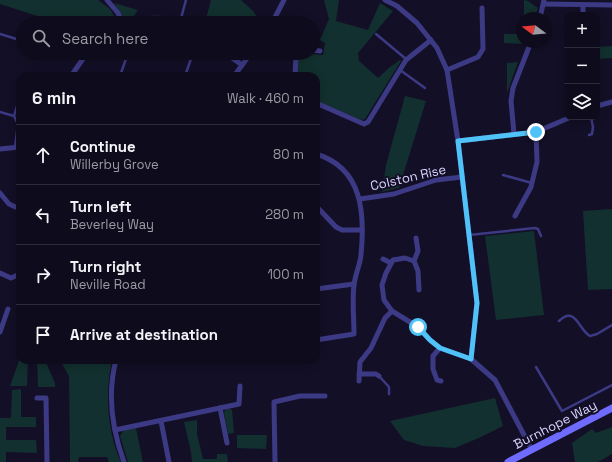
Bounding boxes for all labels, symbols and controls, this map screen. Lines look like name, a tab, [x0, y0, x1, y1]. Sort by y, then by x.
north arrow	[516, 12, 552, 48]
map controls	[564, 12, 600, 120]
button: +	[564, 12, 600, 48]
search box	[16, 16, 320, 60]
icon: search	[30, 27, 52, 49]
text: Search here	[62, 29, 148, 48]
button: −	[564, 48, 600, 84]
button: layers	[564, 84, 600, 120]
text: 6 min	[32, 87, 76, 109]
text: Walk · 460 m	[227, 90, 304, 107]
route end	[527, 123, 545, 141]
text: Continue	[70, 137, 136, 156]
icon: ahead	[32, 144, 54, 166]
text: 80 m	[273, 146, 304, 163]
text: Willerby Grove	[70, 156, 159, 173]
street label: Colston Rise	[369, 161, 448, 194]
text: Turn left	[70, 197, 132, 216]
icon: left	[32, 204, 54, 226]
text: 280 m	[265, 206, 304, 223]
text: Beverley Way	[70, 216, 154, 233]
text: Turn right	[70, 257, 141, 276]
icon: right	[32, 264, 54, 286]
text: 100 m	[267, 266, 304, 283]
text: Neville Road	[70, 276, 146, 293]
route start	[409, 318, 427, 336]
icon: arrive	[32, 324, 54, 346]
text: Arrive at destination	[70, 325, 218, 344]
street label: Burnhope Way	[511, 396, 600, 453]

